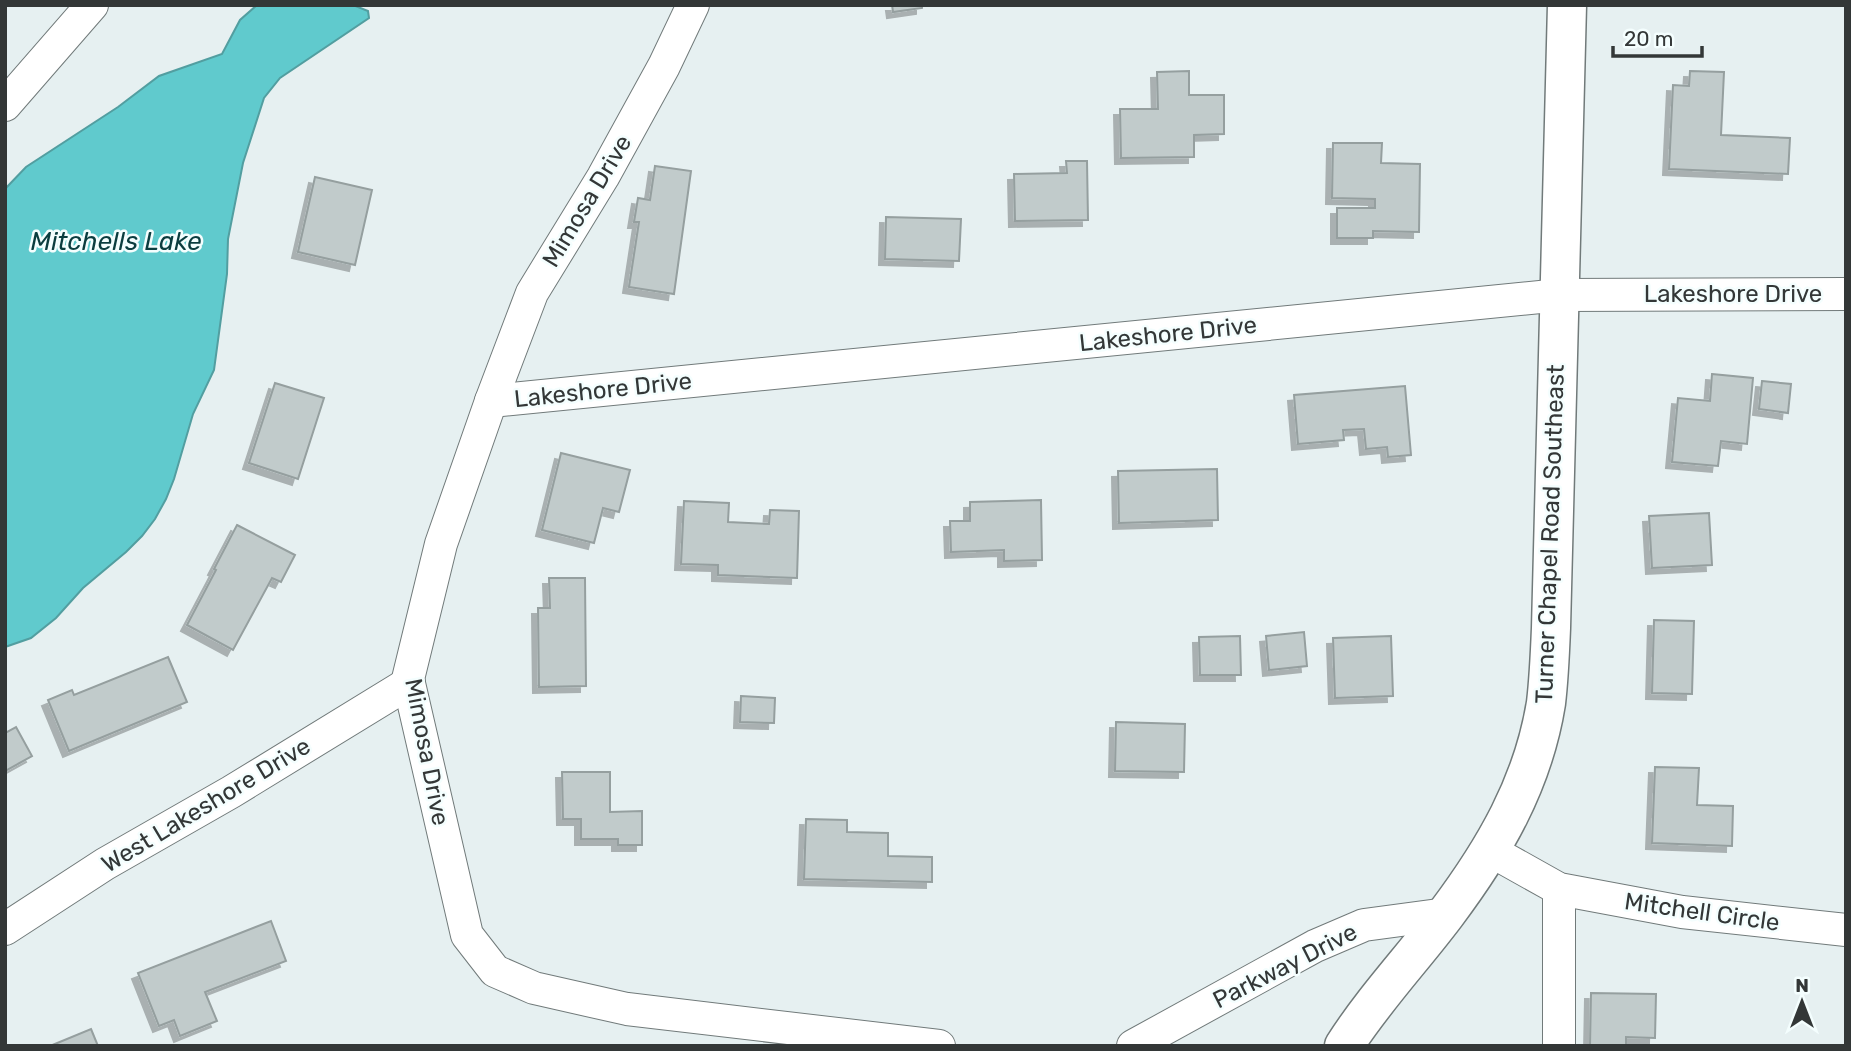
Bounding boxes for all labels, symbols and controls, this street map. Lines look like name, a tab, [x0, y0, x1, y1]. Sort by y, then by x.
scale bar	[1613, 14, 1702, 58]
text: 20 m	[1624, 26, 1673, 51]
street label: Mimosa Drive	[537, 130, 637, 272]
water label: Mitchells Lake	[30, 226, 202, 257]
street label: Lakeshore Drive	[1644, 280, 1822, 308]
street label: Lakeshore Drive	[1078, 311, 1258, 357]
street label: Turner Chapel Road Southeast	[1530, 364, 1570, 704]
street label: Lakeshore Drive	[513, 367, 693, 413]
street label: Mimosa Drive	[399, 676, 455, 828]
street label: West Lakeshore Drive	[97, 732, 315, 878]
street label: Mitchell Circle	[1623, 887, 1781, 937]
street label: Parkway Drive	[1208, 918, 1362, 1014]
north arrow	[1767, 967, 1837, 1037]
text: N	[1795, 974, 1809, 997]

